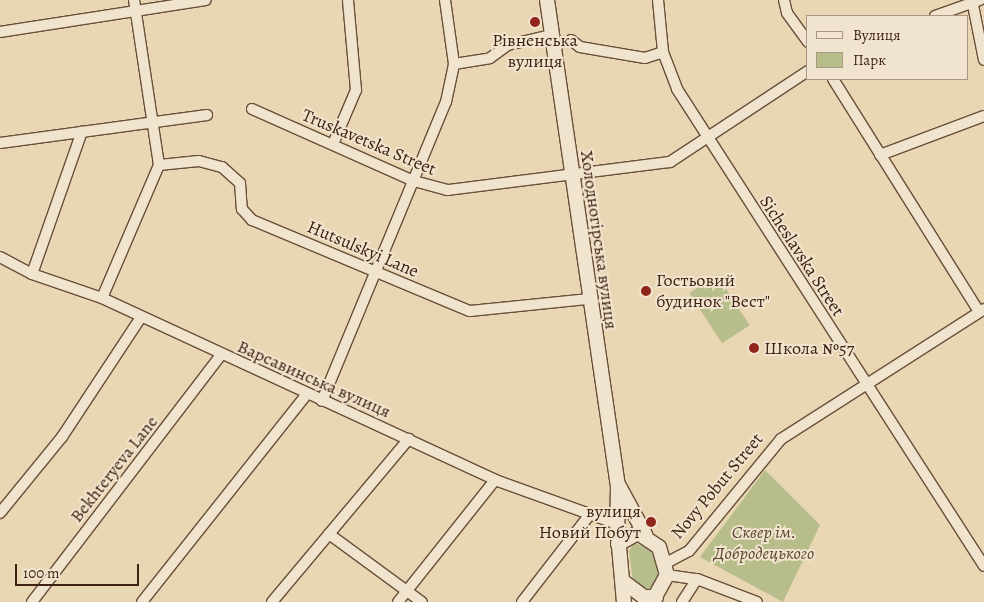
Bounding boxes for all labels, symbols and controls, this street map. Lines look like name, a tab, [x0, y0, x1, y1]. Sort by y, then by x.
legend	[806, 15, 969, 80]
marker: Рівненська вулиця	[529, 16, 541, 28]
text: Вулиця	[853, 25, 900, 45]
place label: Рівненська вулиця	[492, 30, 578, 72]
text: Парк	[853, 50, 886, 70]
street label: Truskavetska Street	[299, 104, 439, 180]
street label: Холодногірська вулиця	[576, 149, 622, 331]
street label: Sicheslavska Street	[755, 192, 849, 320]
street label: Hutsulskyi Lane	[304, 216, 422, 282]
place label: Гостьовий будинок "Вест"	[656, 270, 770, 312]
marker: Гостьовий будинок "Вест"	[640, 285, 652, 297]
street label: Варсавинська вулиця	[234, 335, 394, 423]
place label: Школа №57	[764, 337, 854, 359]
marker: Школа №57	[748, 342, 760, 354]
street label: Bekhteryeva Lane	[66, 411, 162, 527]
street label: Novy Pobut Street	[666, 429, 768, 543]
place label: вулиця Новий Побут	[539, 501, 641, 544]
marker: вулиця Новий Побут	[645, 516, 657, 528]
park label: Сквер ім. Добродецького	[714, 522, 814, 564]
scale bar	[18, 554, 141, 586]
text: 100 m	[23, 563, 60, 583]

